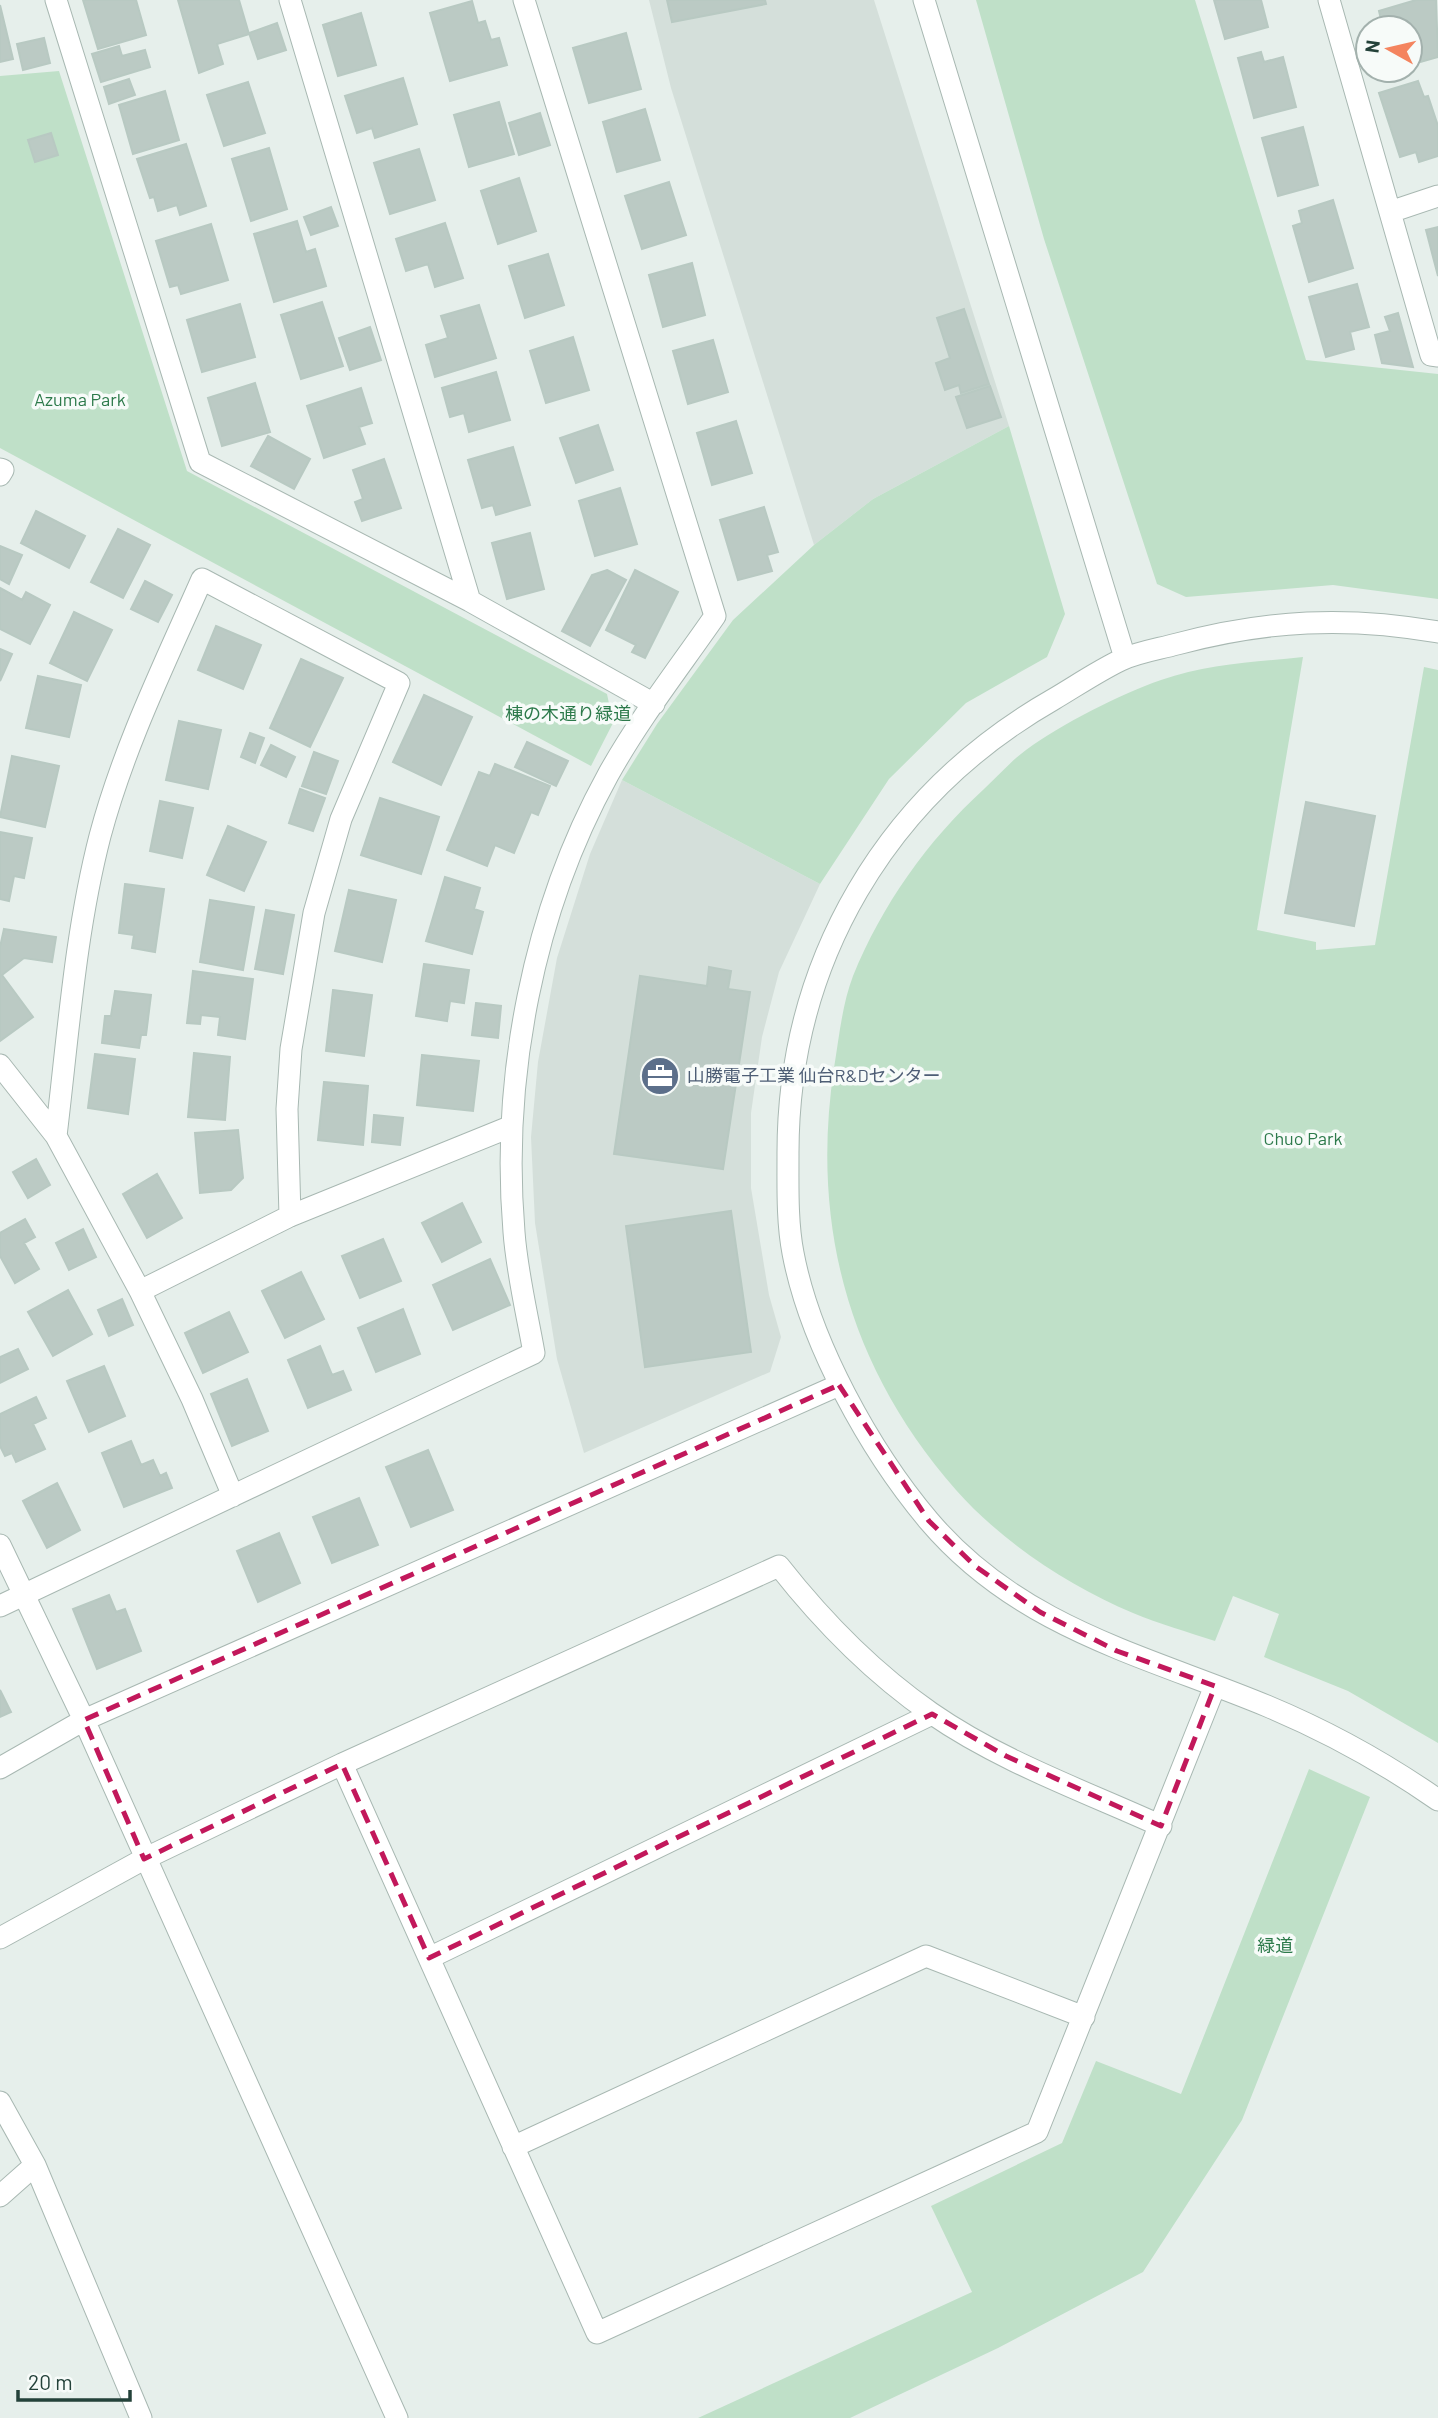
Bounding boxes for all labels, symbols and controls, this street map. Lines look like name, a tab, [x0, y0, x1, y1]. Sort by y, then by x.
north arrow	[1354, 14, 1424, 84]
text: N	[1359, 39, 1384, 54]
park label: Azuma Park	[34, 388, 126, 410]
park label: 棟の木通り緑道	[505, 702, 631, 724]
office icon: 山勝電子工業 仙台R&Dセンター	[639, 1055, 681, 1097]
place label: 山勝電子工業 仙台R&Dセンター	[687, 1064, 941, 1086]
park label: Chuo Park	[1263, 1127, 1343, 1149]
park label: 緑道	[1257, 1934, 1293, 1956]
scale bar	[18, 2358, 130, 2402]
text: 20 m	[28, 2369, 73, 2394]

